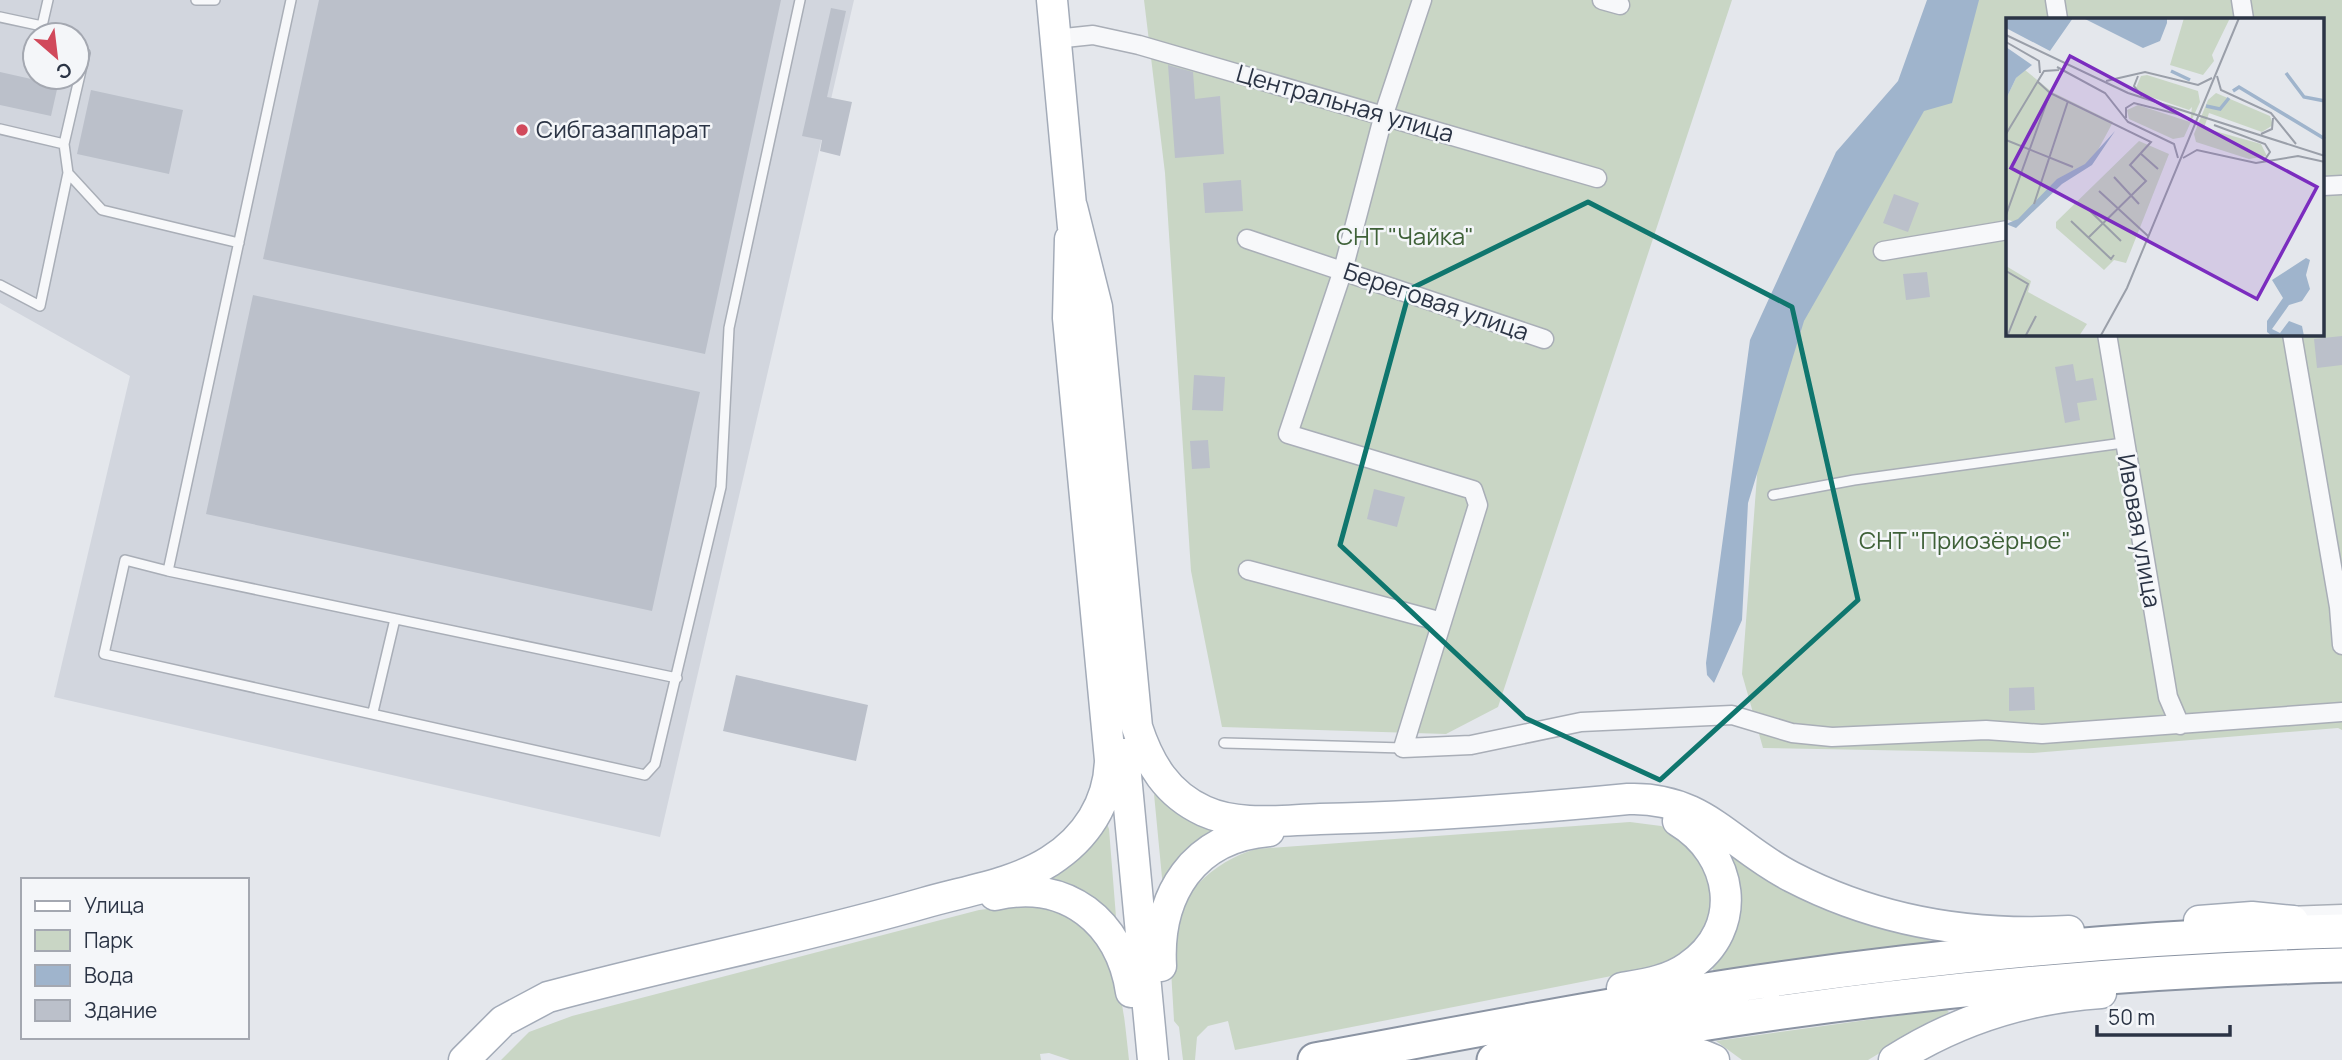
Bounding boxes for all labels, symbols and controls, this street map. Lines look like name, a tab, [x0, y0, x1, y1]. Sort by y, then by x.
inset map	[2006, 18, 2324, 336]
north arrow	[21, 21, 91, 91]
text: С	[52, 56, 76, 86]
street label: Центральная улица	[1233, 56, 1458, 149]
place label: Сибгазаппарат	[536, 112, 711, 145]
marker: Сибгазаппарат	[514, 122, 530, 138]
park label: СНТ "Чайка"	[1336, 219, 1474, 252]
street label: Береговая улица	[1339, 253, 1534, 348]
street label: Ивовая улица	[2111, 451, 2170, 610]
park label: СНТ "Приозёрное"	[1859, 523, 2071, 556]
legend	[21, 878, 248, 1039]
text: Улица	[84, 891, 144, 919]
text: Парк	[84, 926, 134, 954]
text: Вода	[84, 961, 134, 989]
scale bar	[2097, 993, 2230, 1038]
text: Здание	[84, 996, 157, 1024]
text: 50 m	[2108, 1003, 2155, 1031]

